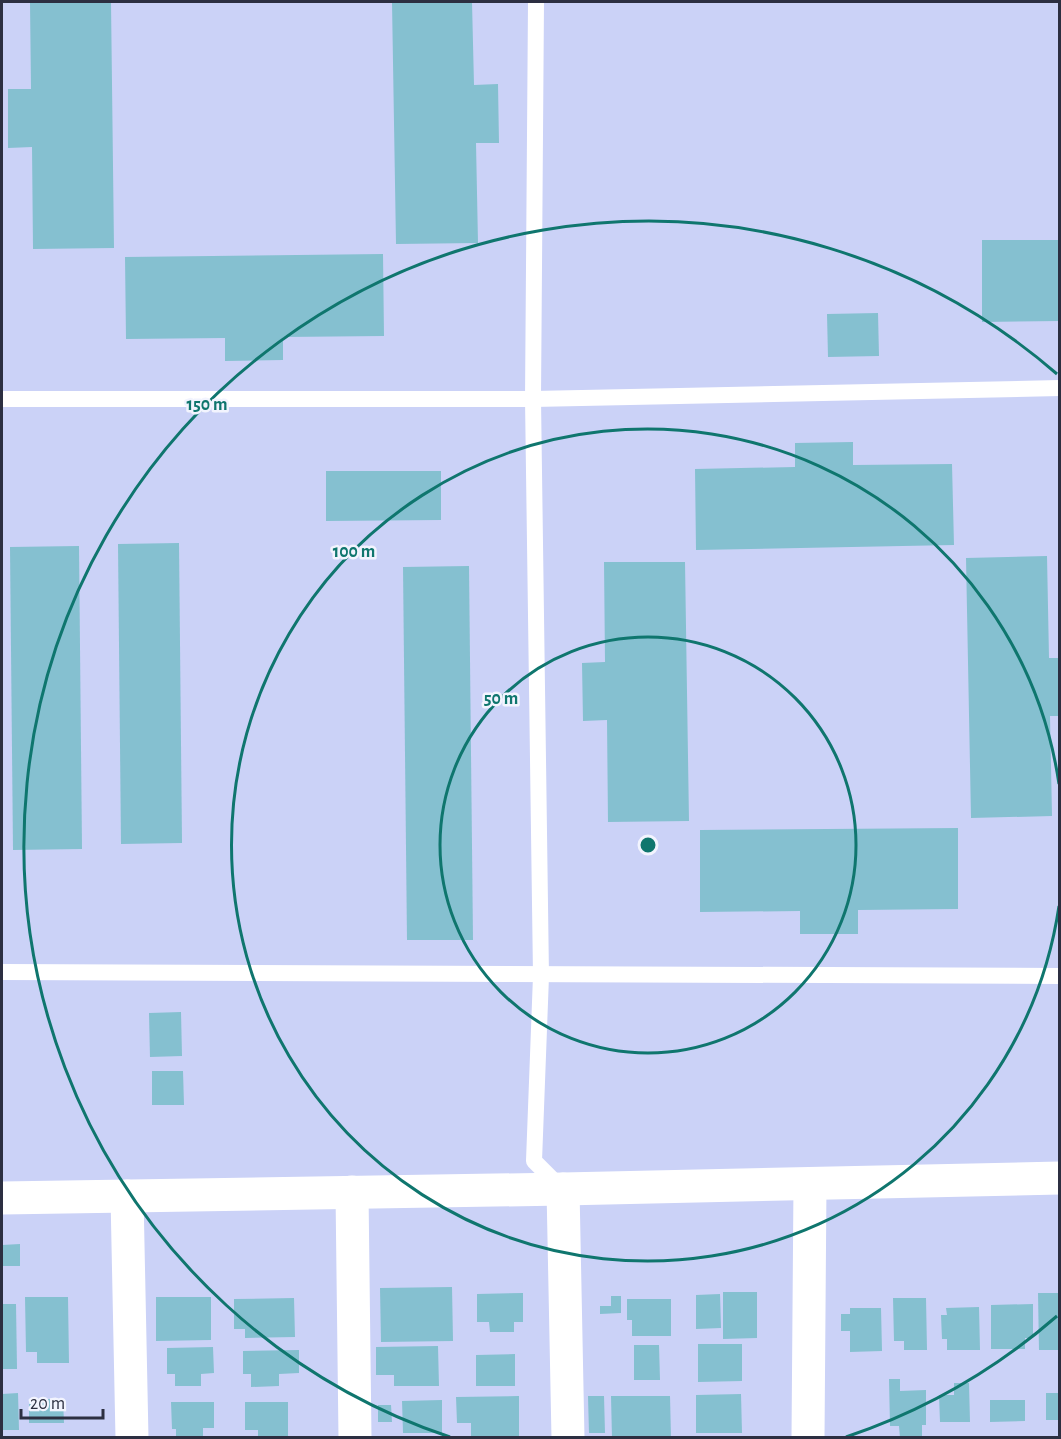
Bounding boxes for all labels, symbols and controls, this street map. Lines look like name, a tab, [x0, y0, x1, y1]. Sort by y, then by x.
text: 150 m	[187, 396, 227, 414]
text: 100 m	[333, 543, 375, 561]
text: 50 m	[484, 690, 518, 708]
centre of rings	[638, 835, 658, 855]
scale bar	[21, 1382, 104, 1420]
text: 20 m	[30, 1395, 65, 1413]

